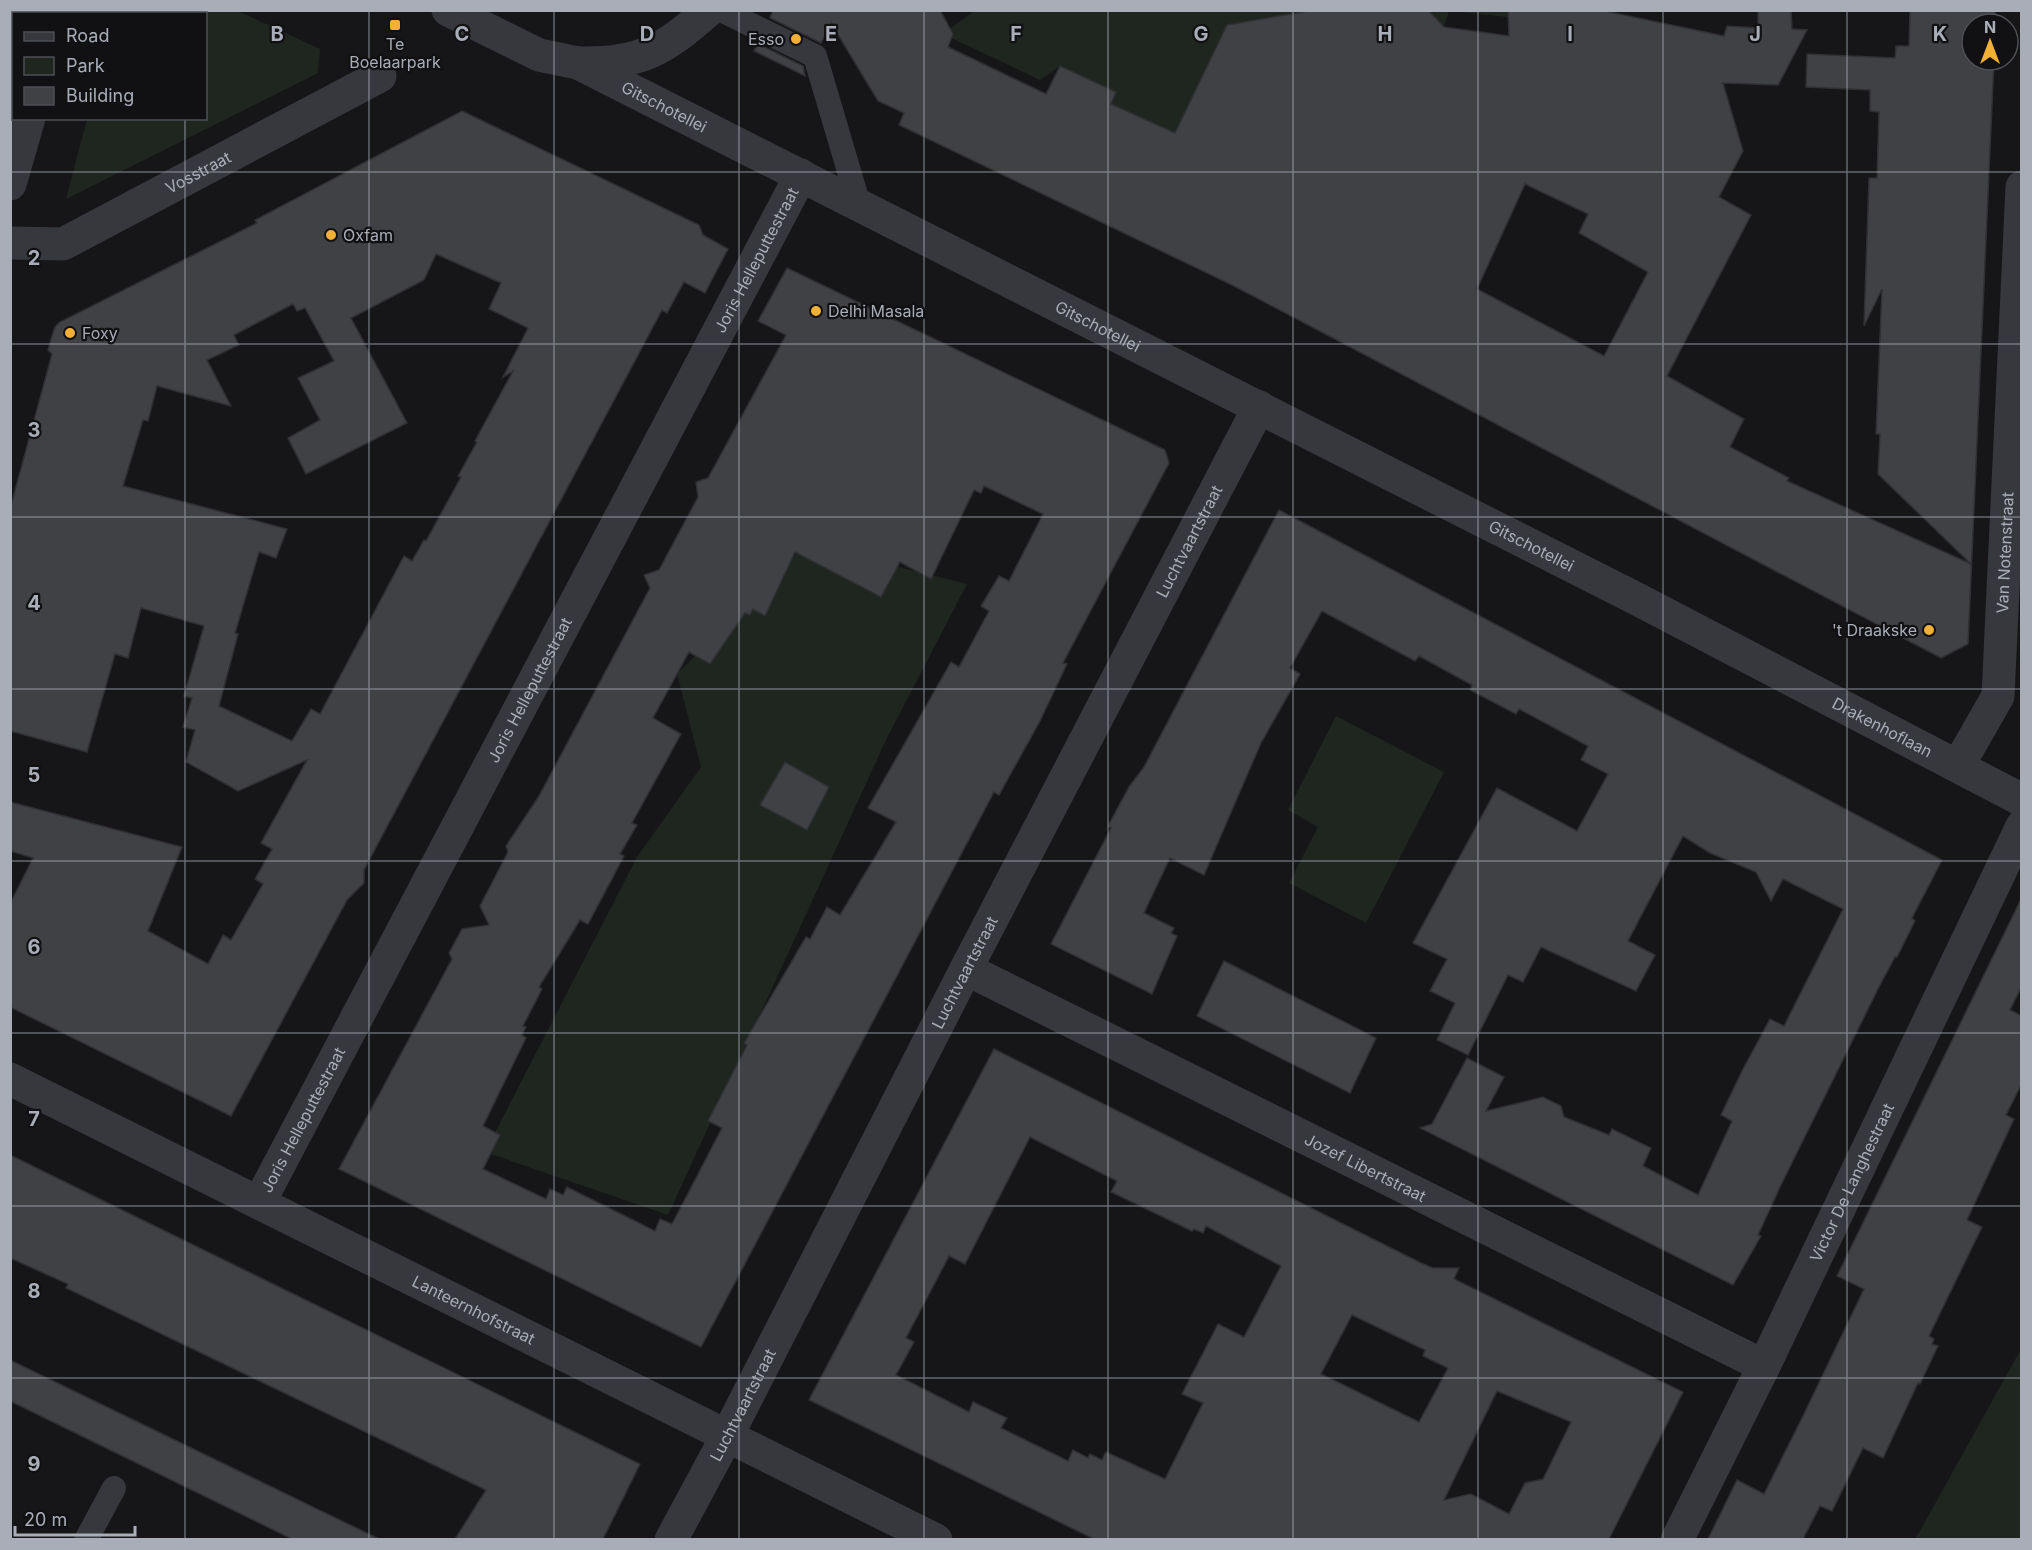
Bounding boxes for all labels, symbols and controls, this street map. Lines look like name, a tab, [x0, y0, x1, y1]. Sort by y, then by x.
legend	[12, 12, 207, 120]
north arrow	[1960, 12, 2020, 72]
text: N	[1984, 17, 1996, 37]
marker: Te Boelaarpark	[388, 18, 402, 32]
text: B	[270, 22, 284, 46]
text: C	[455, 22, 469, 46]
text: D	[640, 22, 654, 46]
text: E	[825, 22, 837, 46]
text: F	[1010, 22, 1022, 46]
text: G	[1193, 22, 1209, 46]
text: H	[1378, 22, 1392, 46]
text: I	[1567, 22, 1573, 46]
text: J	[1749, 22, 1761, 46]
text: K	[1933, 22, 1947, 46]
text: Road	[66, 25, 109, 46]
place label: Esso	[748, 29, 784, 49]
marker: Esso	[789, 32, 803, 46]
place label: Te Boelaarpark	[349, 34, 441, 72]
text: Park	[66, 55, 105, 76]
street label: Gitschotellei	[618, 77, 710, 137]
text: Building	[66, 85, 134, 106]
street label: Vosstraat	[162, 147, 234, 198]
street label: Joris Helleputtestraat	[710, 184, 803, 336]
place label: Oxfam	[343, 225, 393, 245]
marker: Oxfam	[324, 228, 338, 242]
text: 2	[28, 246, 40, 270]
street label: Gitschotellei	[1052, 296, 1144, 356]
place label: Delhi Masala	[828, 301, 924, 321]
marker: Delhi Masala	[809, 304, 823, 318]
place label: Foxy	[82, 323, 118, 343]
marker: Foxy	[63, 326, 77, 340]
text: 3	[28, 418, 40, 442]
street label: Luchtvaartstraat	[1151, 482, 1226, 601]
street label: Van Notenstraat	[1992, 492, 2018, 614]
street label: Gitschotellei	[1486, 516, 1577, 576]
text: 4	[27, 591, 41, 615]
street label: Joris Helleputtestraat	[483, 614, 576, 766]
place label: 't Draakske	[1832, 620, 1917, 640]
marker: 't Draakske	[1922, 623, 1936, 637]
street label: Drakenhoflaan	[1829, 693, 1936, 761]
text: 5	[28, 763, 40, 787]
street label: Luchtvaartstraat	[927, 913, 1002, 1032]
text: 6	[28, 935, 41, 959]
street label: Joris Helleputtestraat	[256, 1044, 349, 1196]
street label: Victor De Langhestraat	[1805, 1100, 1898, 1265]
text: 7	[28, 1107, 40, 1131]
street label: Jozef Libertstraat	[1301, 1129, 1429, 1206]
street label: Lanteernhofstraat	[409, 1271, 538, 1349]
text: 8	[27, 1279, 41, 1303]
street label: Luchtvaartstraat	[705, 1345, 780, 1465]
text: 9	[28, 1452, 41, 1476]
scale bar	[15, 1499, 135, 1537]
text: 20 m	[24, 1509, 67, 1530]

